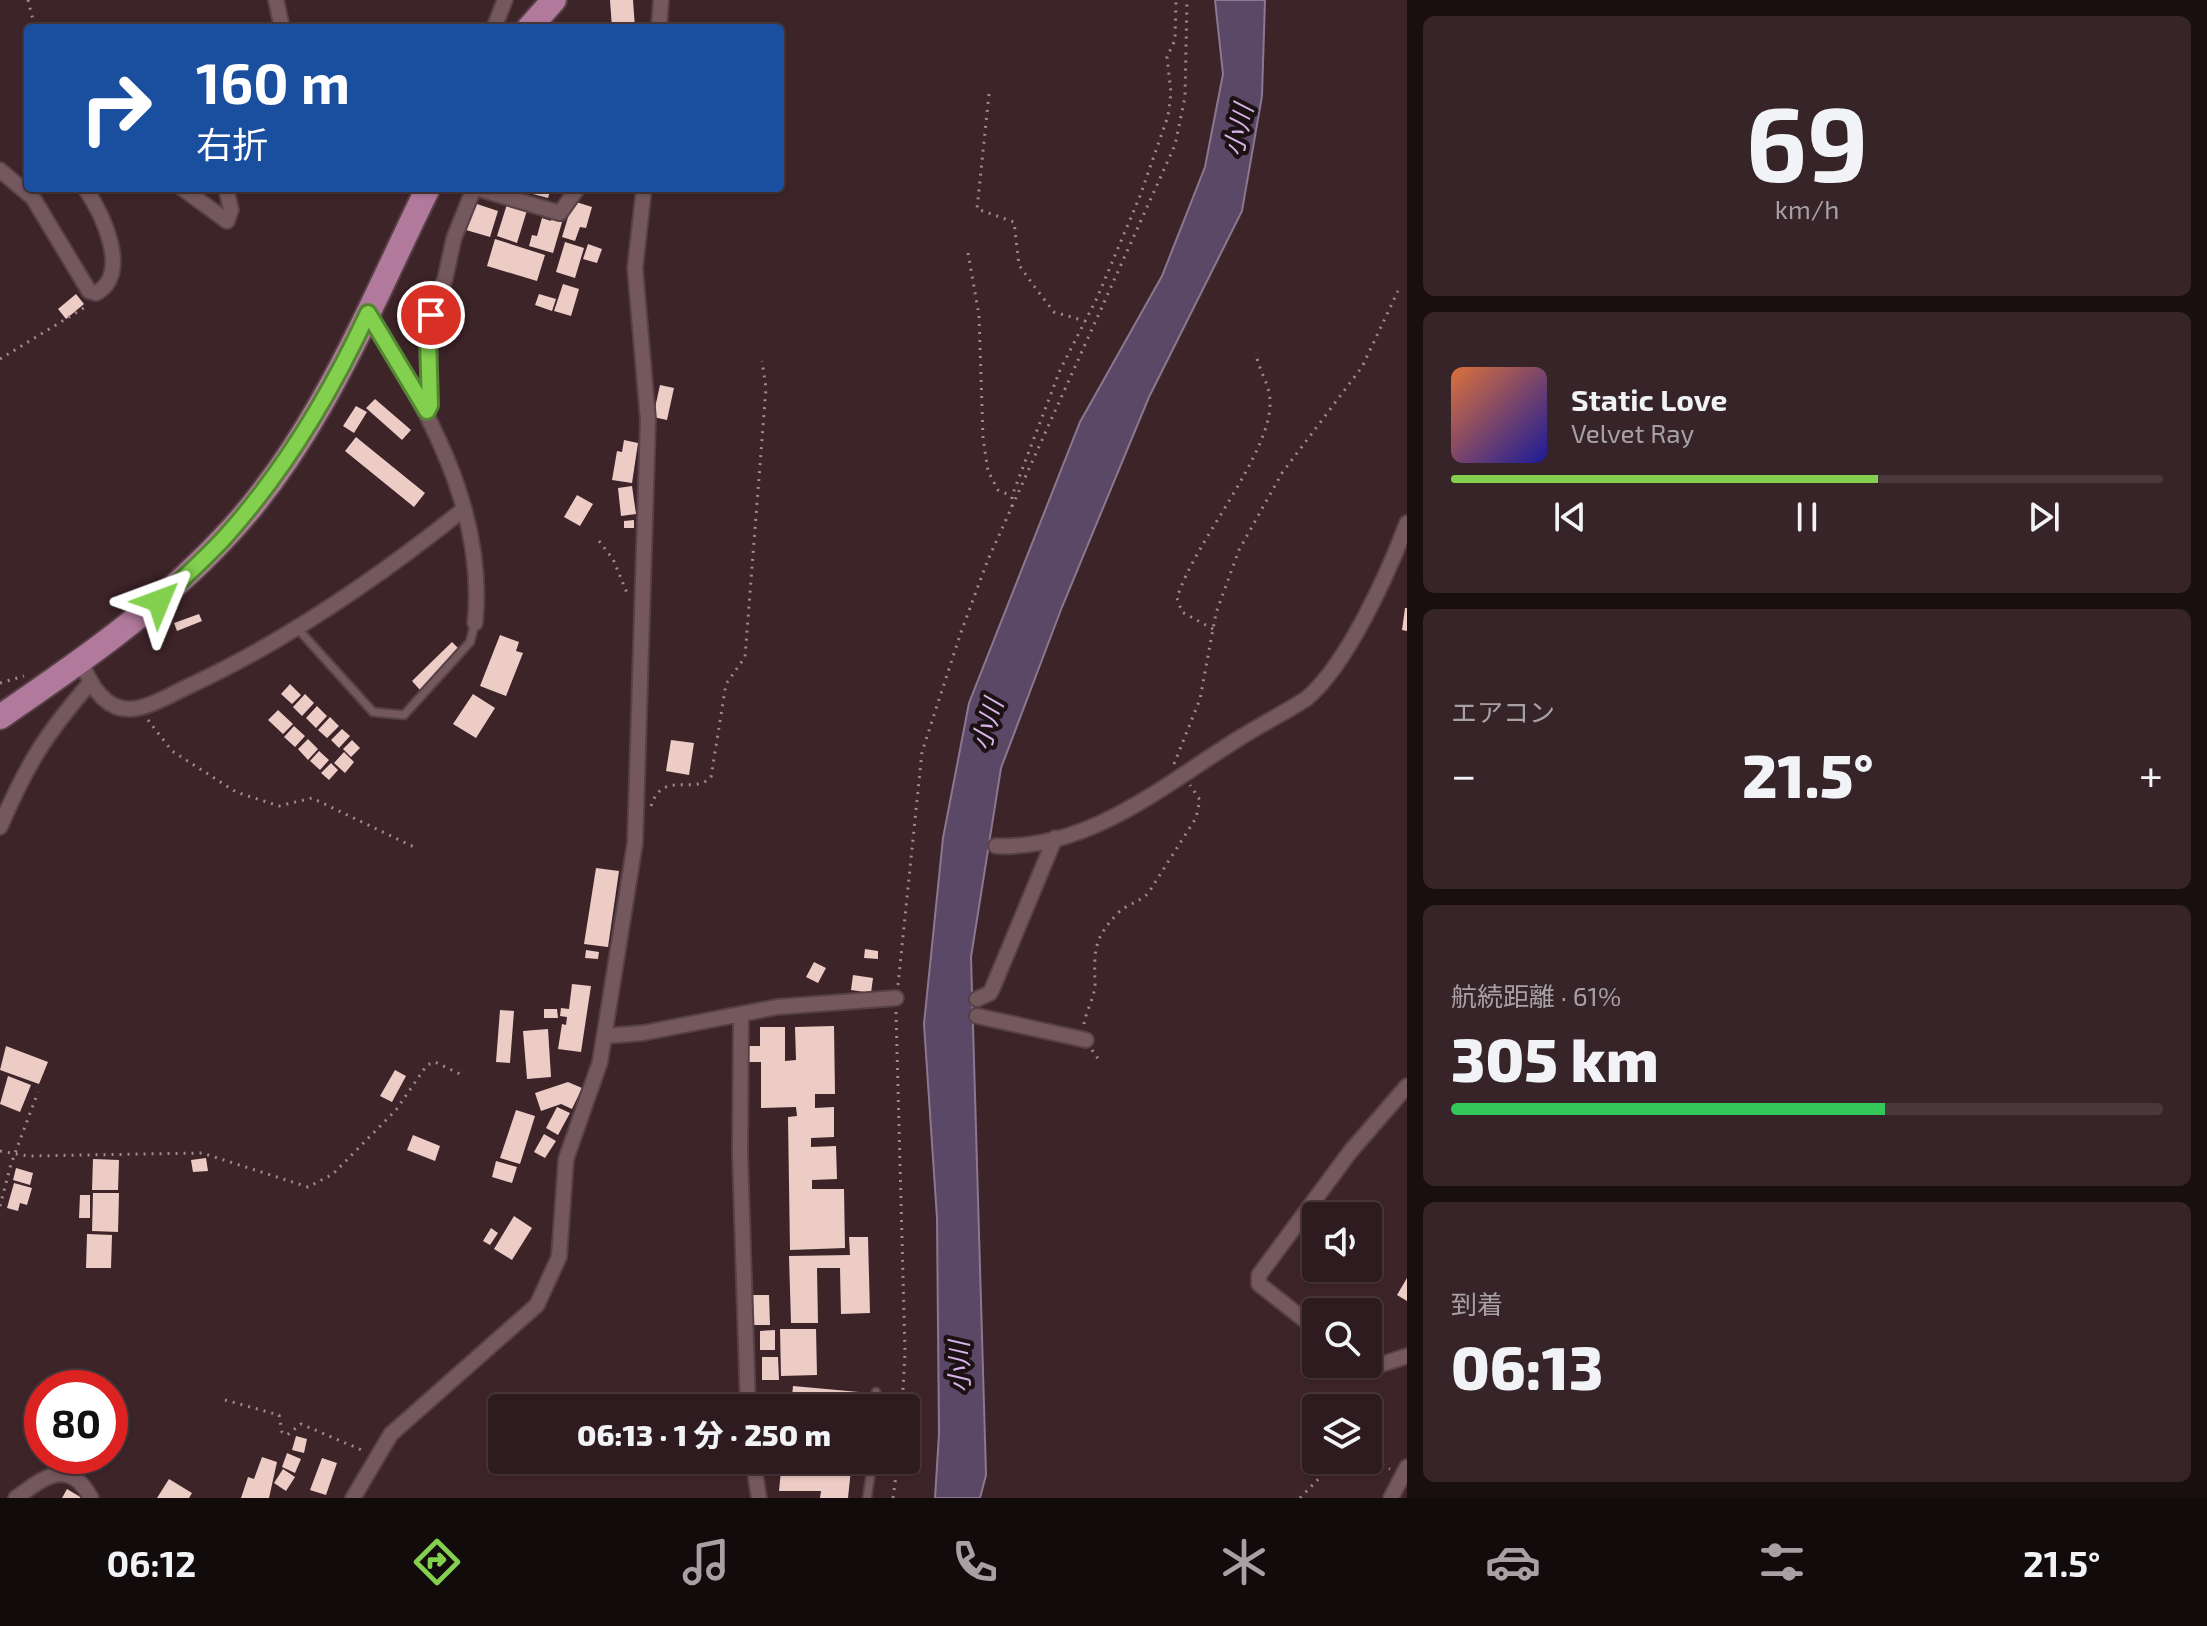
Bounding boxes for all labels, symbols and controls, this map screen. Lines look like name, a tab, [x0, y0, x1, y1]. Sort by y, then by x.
text: 160 m	[196, 48, 350, 115]
icon: right	[64, 56, 168, 160]
text: 69	[1746, 78, 1868, 203]
water label: 小川	[1216, 98, 1259, 159]
text: 右折	[196, 122, 268, 165]
text: km/h	[1775, 193, 1839, 224]
pin	[397, 281, 465, 349]
icon: arrive	[409, 293, 453, 337]
text: Static Love	[1571, 381, 1727, 417]
text: Velvet Ray	[1571, 417, 1694, 448]
icon: previous	[1548, 495, 1592, 539]
icon: pause	[1785, 495, 1829, 539]
icon: next	[2022, 495, 2066, 539]
position arrow	[117, 559, 201, 643]
water label: 小川	[964, 692, 1009, 753]
text: エアコン	[1451, 696, 1555, 727]
text: 21.5°	[1742, 738, 1873, 810]
text: −	[1451, 747, 1477, 800]
text: +	[2139, 747, 2163, 800]
text: 航続距離 · 61%	[1451, 980, 1621, 1011]
text: 305 km	[1451, 1022, 1659, 1094]
map controls	[1302, 1202, 1382, 1474]
button: sound	[1302, 1202, 1382, 1282]
text: 到着	[1451, 1288, 1503, 1319]
button: search	[1302, 1298, 1382, 1378]
text: 06:13	[1451, 1330, 1603, 1402]
water label: 小川	[942, 1338, 974, 1393]
speed limit sign: 80	[24, 1370, 128, 1474]
button: layers	[1302, 1394, 1382, 1474]
text: 06:13 · 1 分 · 250 m	[577, 1416, 831, 1452]
icon: directions	[409, 1534, 465, 1590]
icon: music	[678, 1534, 734, 1590]
icon: phone	[947, 1534, 1003, 1590]
icon: climate	[1216, 1534, 1272, 1590]
icon: car	[1485, 1534, 1541, 1590]
icon: filters	[1754, 1534, 1810, 1590]
text: 06:12	[106, 1541, 196, 1584]
text: 21.5°	[2023, 1541, 2100, 1584]

